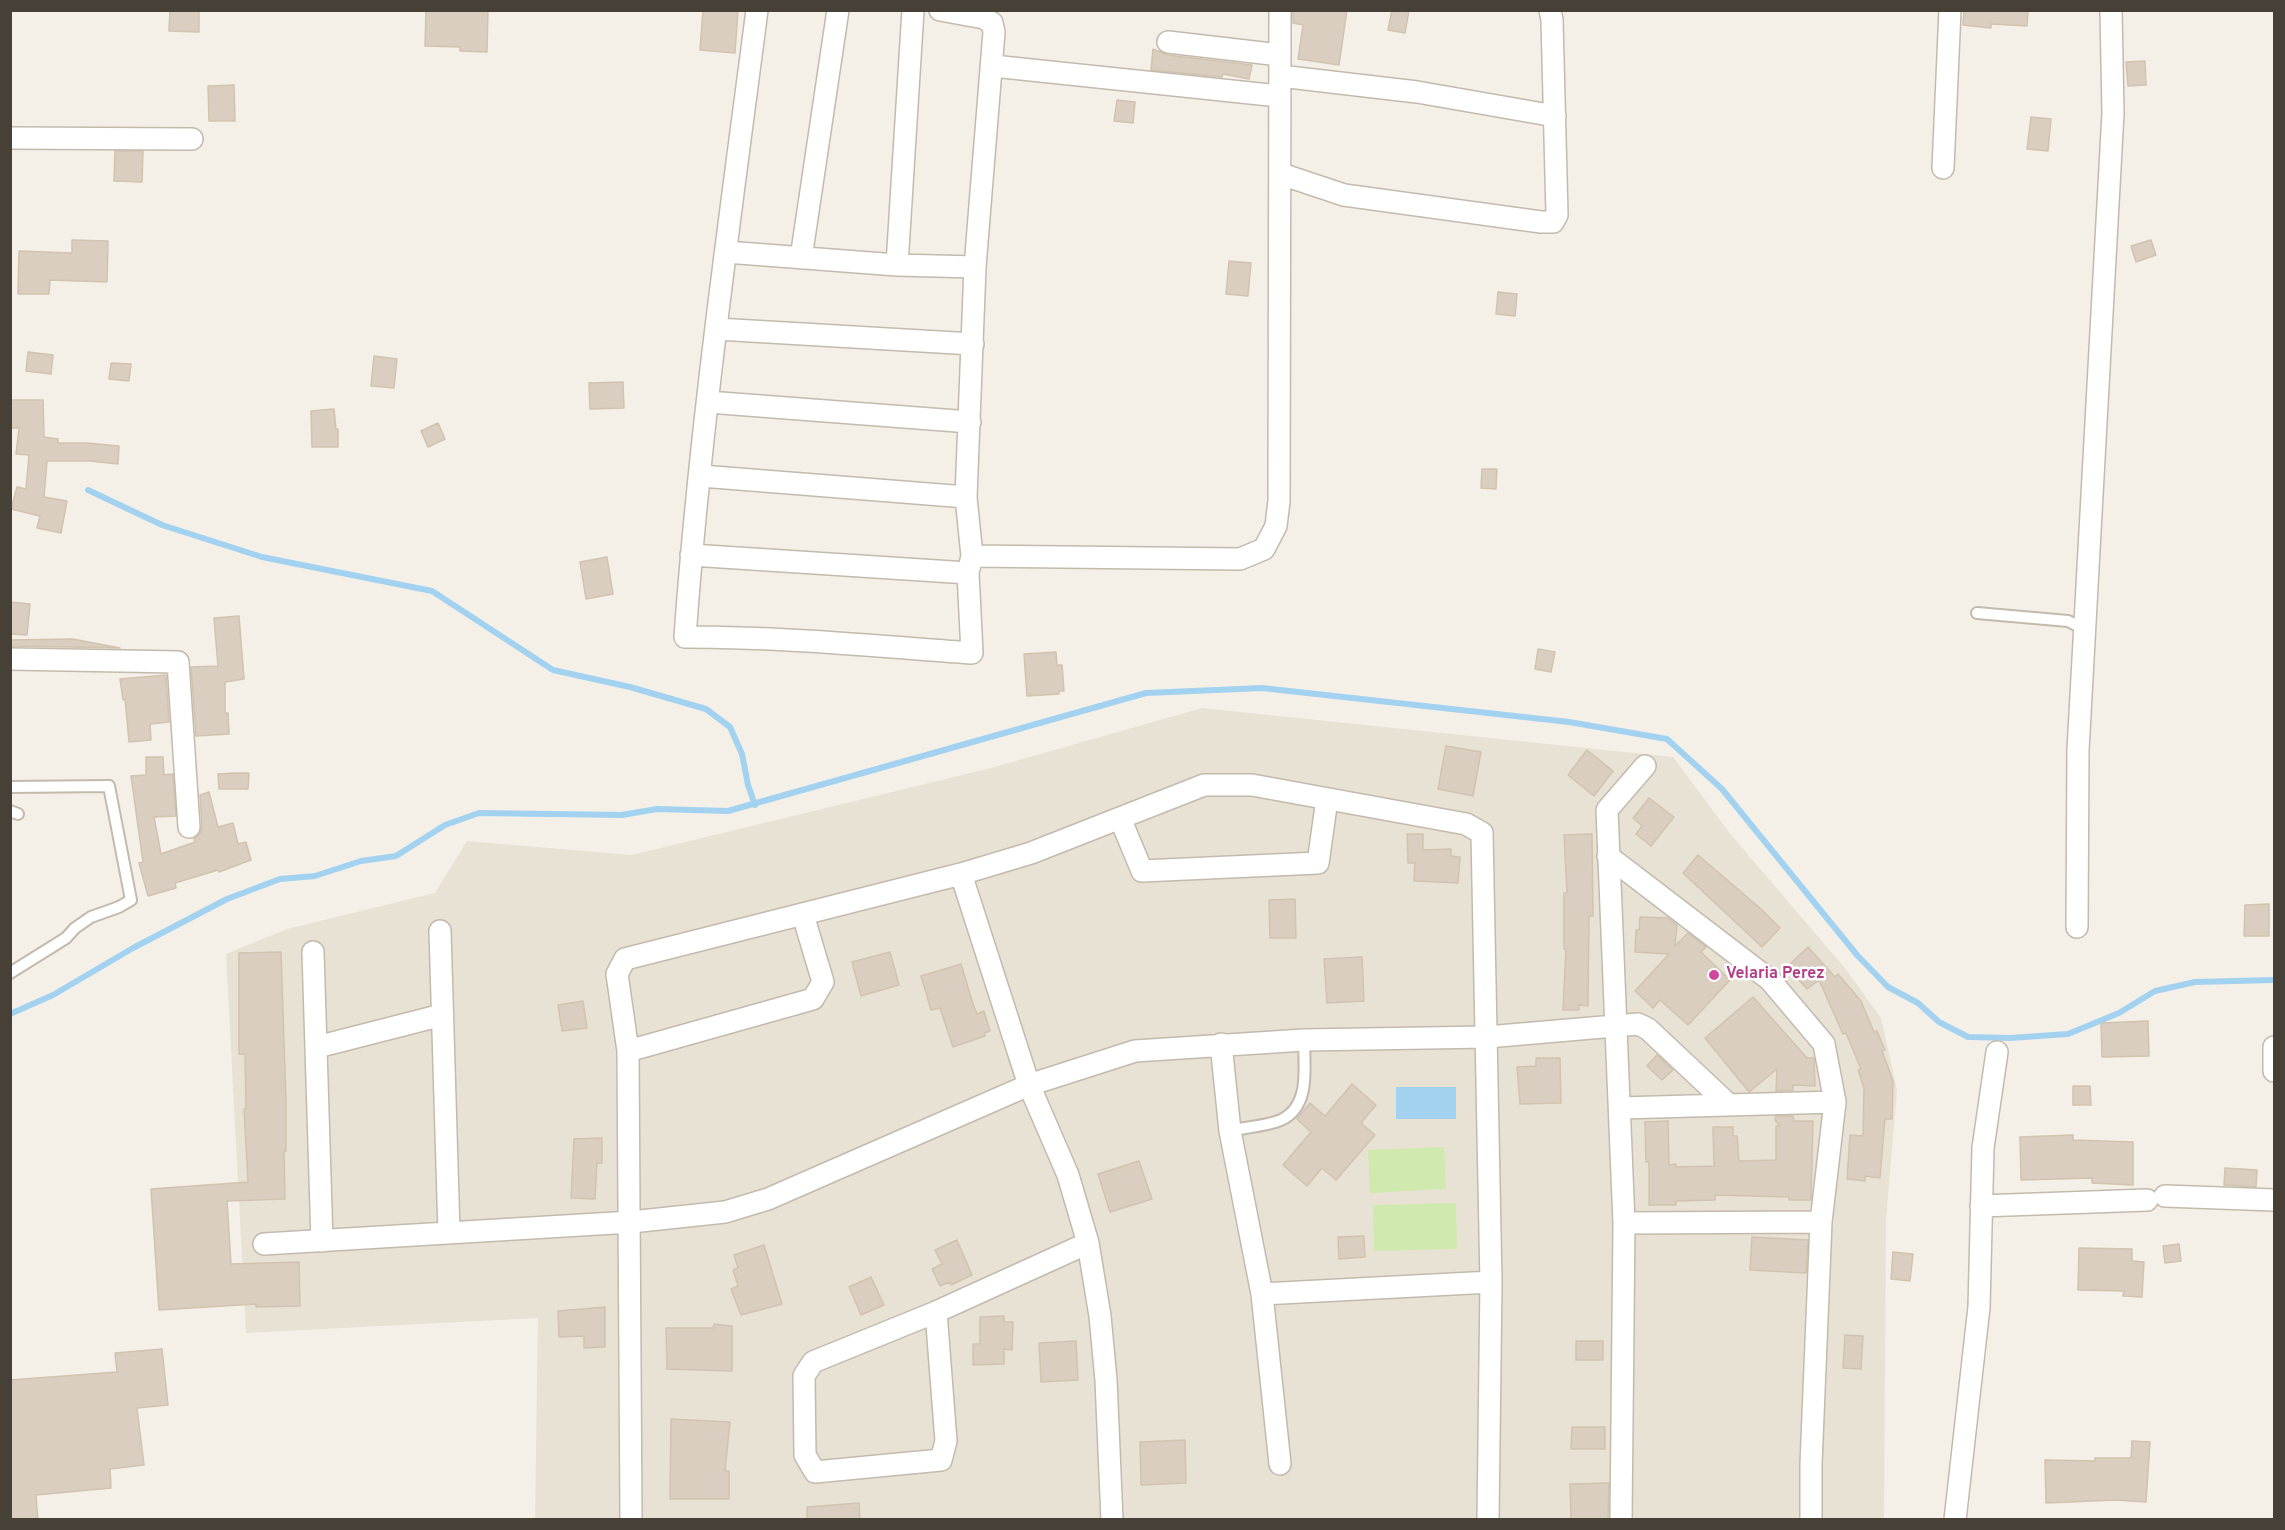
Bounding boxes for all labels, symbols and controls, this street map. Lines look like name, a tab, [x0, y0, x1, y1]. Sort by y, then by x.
place label: Velaria Perez	[1726, 965, 1825, 985]
marker: Velaria Perez	[1707, 968, 1721, 982]

